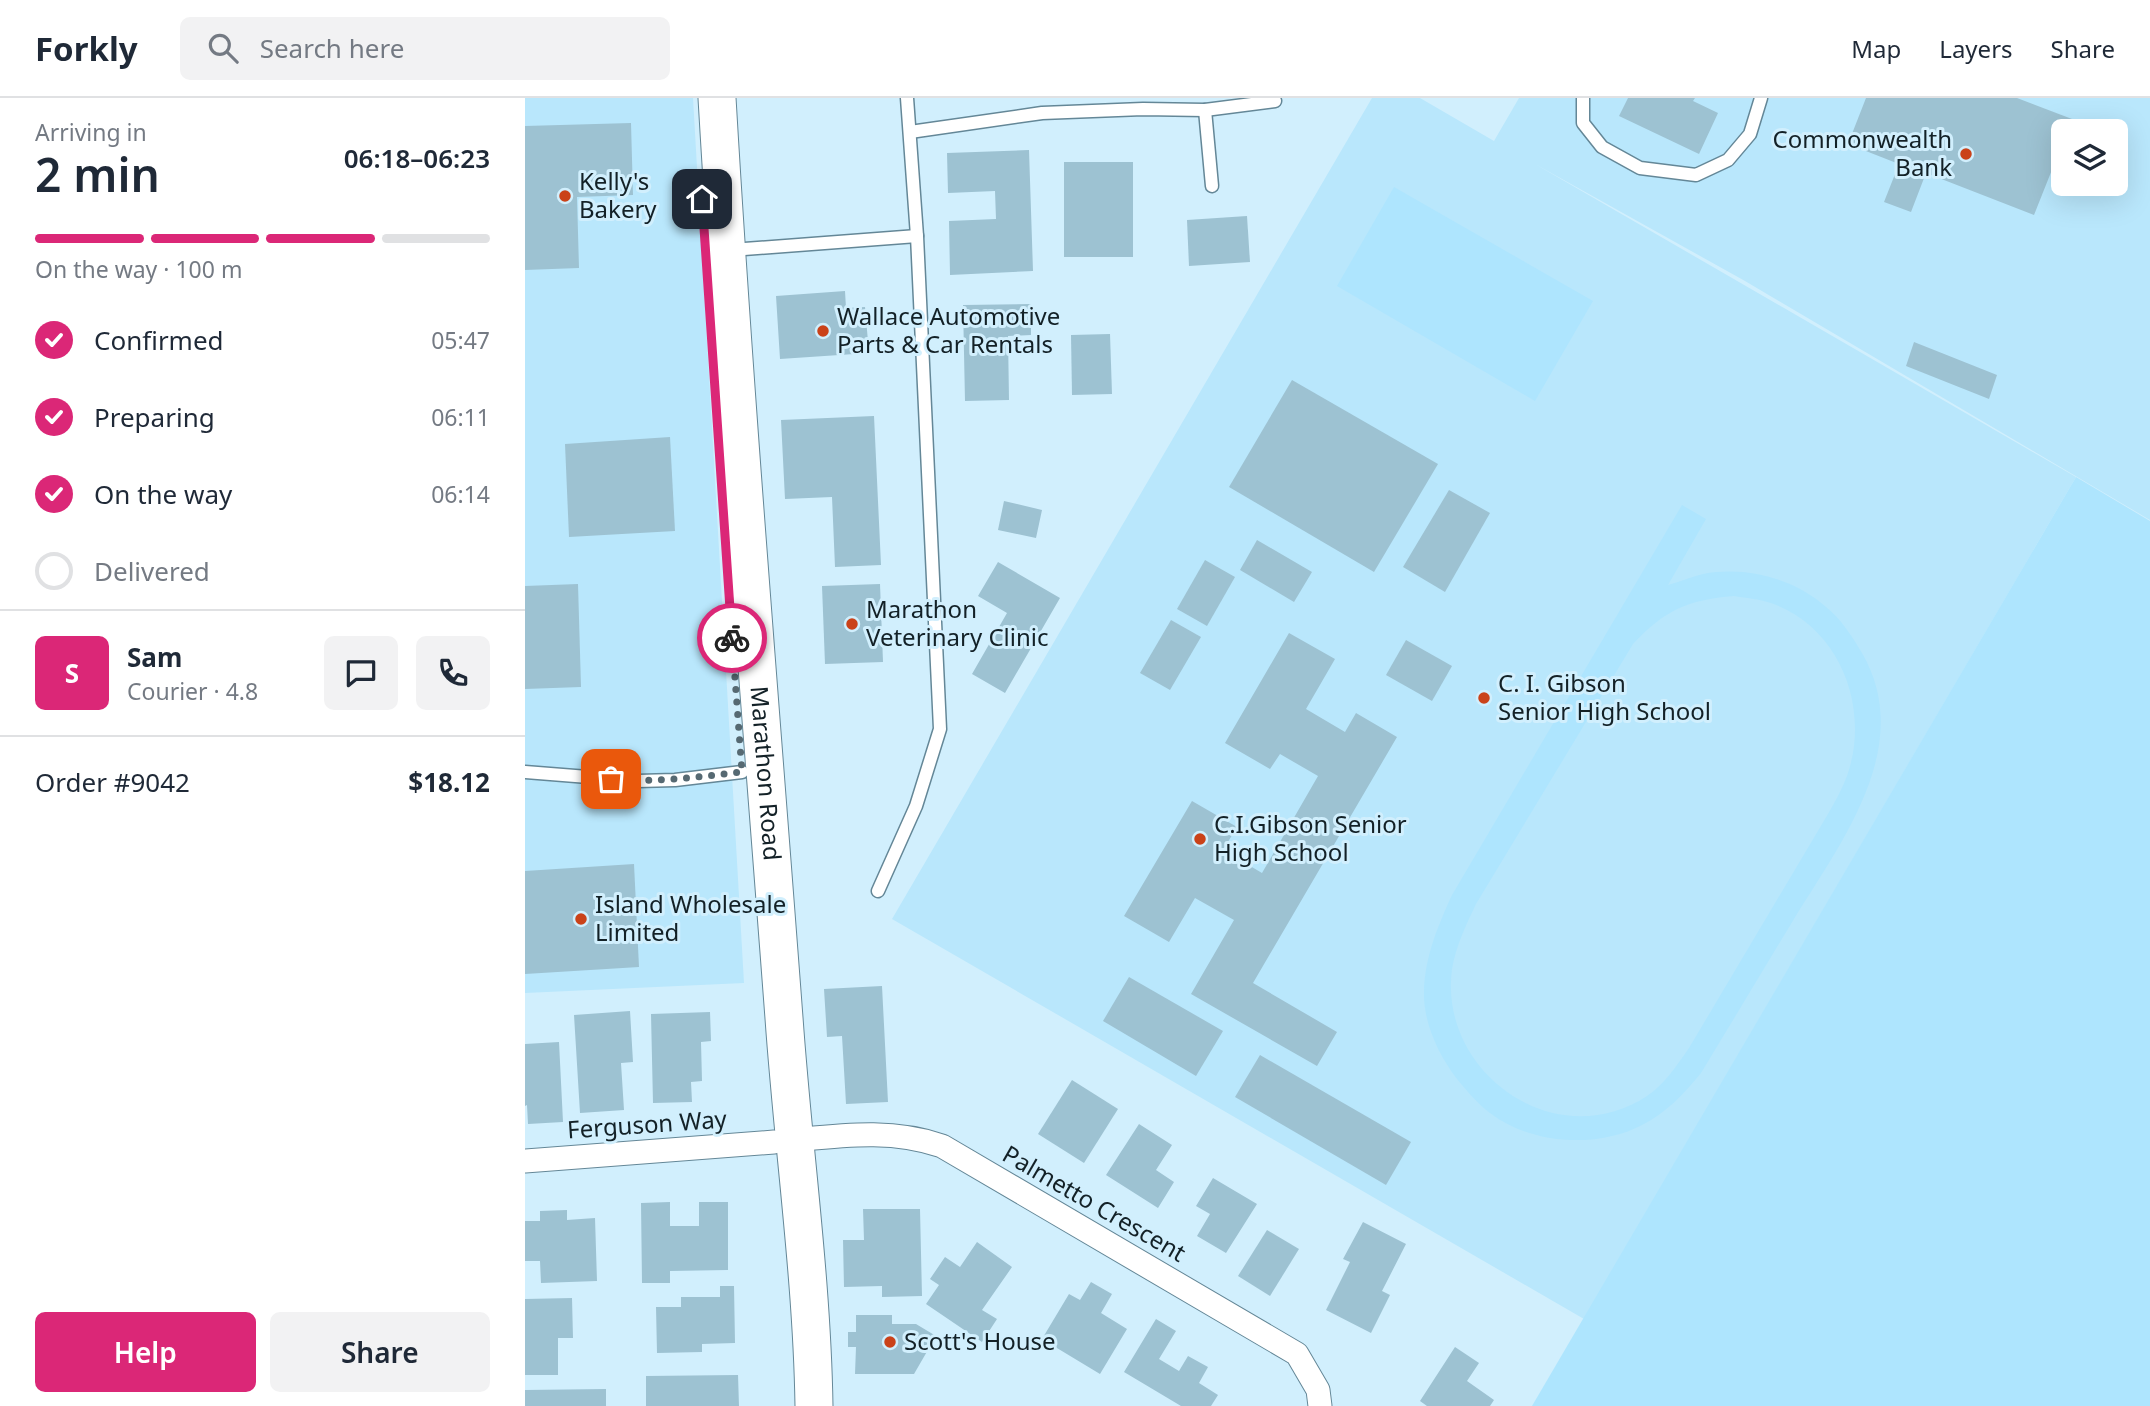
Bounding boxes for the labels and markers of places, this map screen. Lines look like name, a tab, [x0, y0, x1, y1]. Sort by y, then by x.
place label: Commonwealth Bank	[1773, 122, 1952, 183]
marker: Commonwealth Bank	[1958, 146, 1974, 162]
place label: Kelly's Bakery	[579, 164, 657, 225]
pin	[672, 169, 732, 229]
marker: Kelly's Bakery	[557, 188, 573, 204]
place label: Wallace Automotive Parts & Car Rentals	[837, 299, 1060, 360]
marker: Wallace Automotive Parts & Car Rentals	[815, 323, 831, 339]
place label: Marathon Veterinary Clinic	[866, 592, 1049, 653]
marker: Marathon Veterinary Clinic	[844, 616, 860, 632]
place label: C. I. Gibson Senior High School	[1498, 666, 1711, 727]
marker: C. I. Gibson Senior High School	[1476, 690, 1492, 706]
pin	[581, 749, 641, 809]
place label: C.I.Gibson Senior High School	[1214, 807, 1407, 868]
marker: C.I.Gibson Senior High School	[1192, 831, 1208, 847]
place label: Island Wholesale Limited	[595, 887, 786, 948]
marker: Island Wholesale Limited	[573, 911, 589, 927]
place label: Scott's House	[904, 1324, 1056, 1357]
marker: Scott's House	[882, 1334, 898, 1350]

